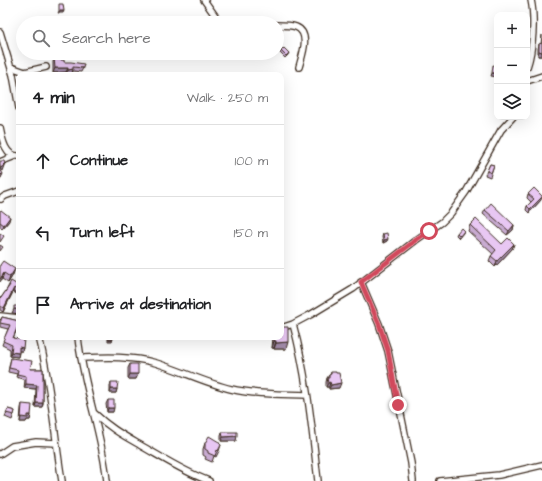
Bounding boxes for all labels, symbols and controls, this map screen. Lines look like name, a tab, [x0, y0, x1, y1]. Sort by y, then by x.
map controls	[494, 12, 530, 120]
button: +	[494, 12, 530, 48]
search box	[16, 16, 284, 60]
icon: search	[30, 27, 52, 49]
text: Search here	[62, 28, 151, 49]
button: −	[494, 48, 530, 84]
button: layers	[494, 84, 530, 120]
text: 4 min	[32, 86, 75, 110]
text: Walk · 250 m	[187, 89, 268, 107]
icon: ahead	[32, 150, 54, 172]
text: Continue	[70, 150, 128, 171]
text: 100 m	[235, 152, 268, 170]
icon: left	[32, 222, 54, 244]
text: Turn left	[70, 222, 134, 243]
route start	[420, 222, 438, 240]
text: 150 m	[234, 224, 268, 242]
icon: arrive	[32, 294, 54, 316]
text: Arrive at destination	[70, 294, 211, 315]
route end	[389, 396, 407, 414]

